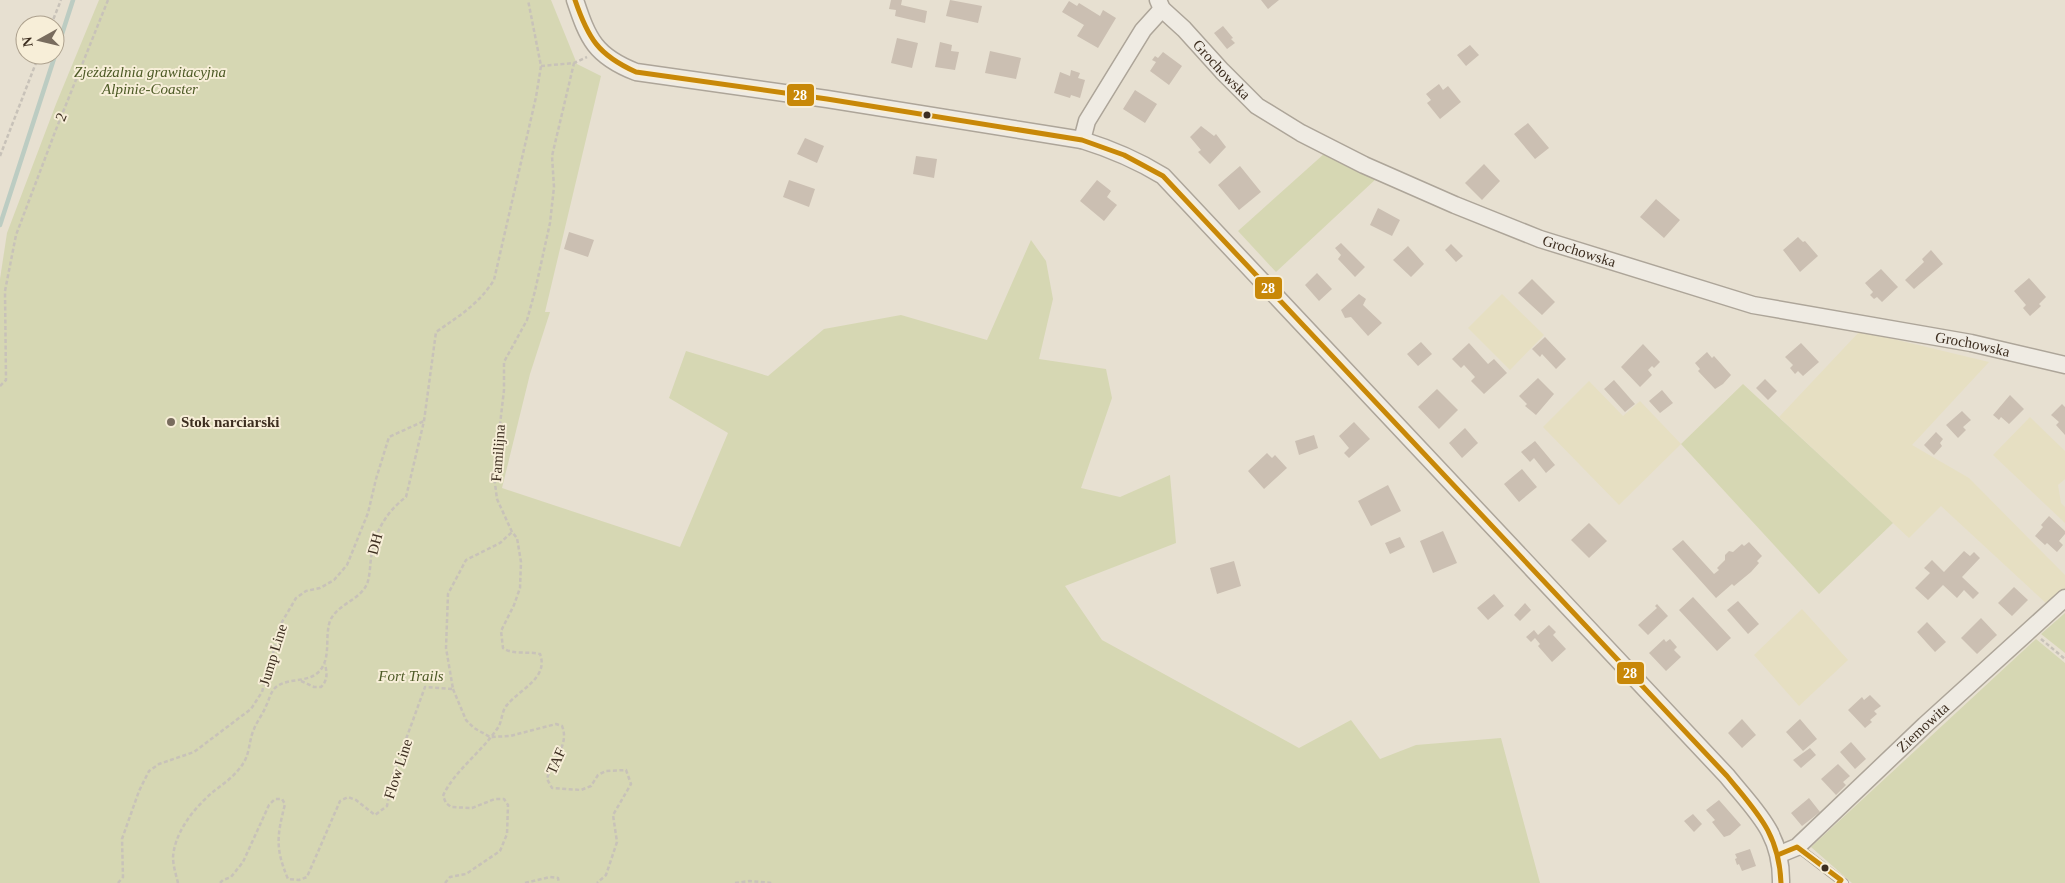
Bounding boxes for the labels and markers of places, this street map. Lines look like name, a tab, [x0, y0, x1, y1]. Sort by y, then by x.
unlabelled marker	[922, 110, 932, 120]
place label: Stok narciarski	[181, 414, 280, 430]
marker: Stok narciarski	[165, 416, 177, 428]
unlabelled marker	[1820, 863, 1830, 873]

